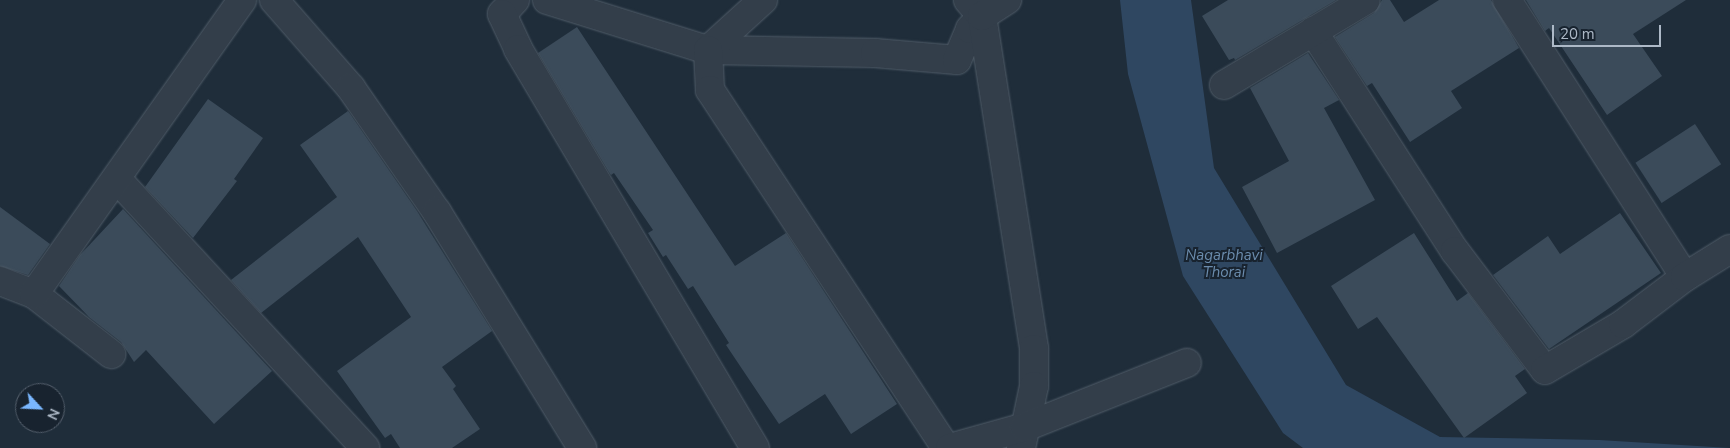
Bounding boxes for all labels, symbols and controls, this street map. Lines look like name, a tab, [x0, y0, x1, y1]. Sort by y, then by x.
scale bar	[1555, 15, 1664, 47]
text: 20 m	[1560, 24, 1595, 44]
water label: Nagarbhavi Thorai	[1185, 246, 1263, 281]
north arrow	[15, 383, 65, 433]
text: N	[42, 405, 64, 423]

